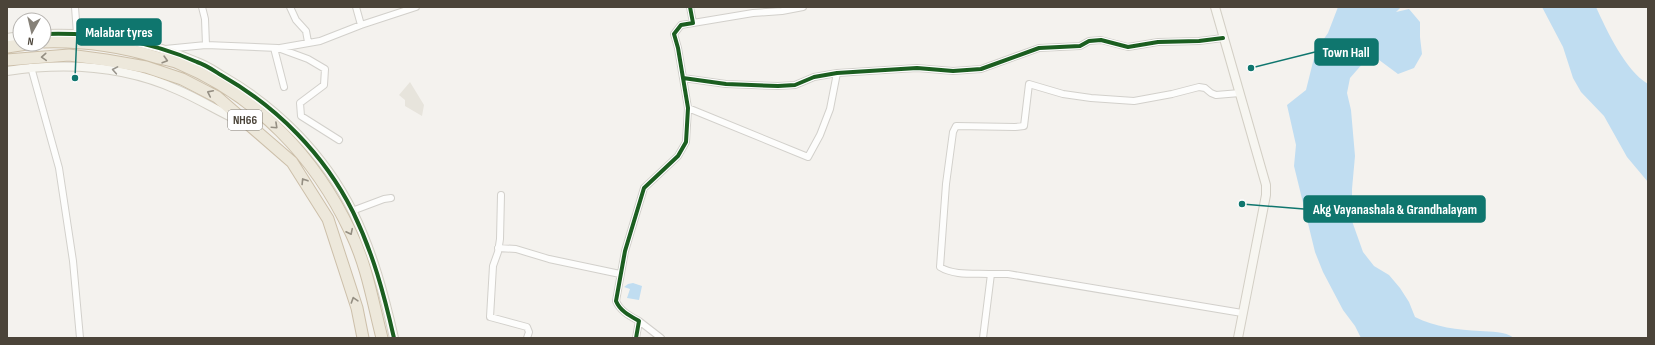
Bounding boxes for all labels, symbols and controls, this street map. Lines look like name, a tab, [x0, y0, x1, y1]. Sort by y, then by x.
north arrow	[12, 12, 52, 52]
callout: Malabar tyres	[77, 19, 161, 45]
text: Malabar tyres	[85, 24, 153, 41]
text: N	[27, 35, 34, 48]
callout: Town Hall	[1315, 39, 1378, 65]
text: Town Hall	[1322, 44, 1370, 61]
one-way arrow	[41, 52, 47, 61]
one-way arrow	[162, 55, 168, 63]
one-way arrow	[112, 67, 118, 75]
one-way arrow	[207, 90, 214, 98]
road number: NH66	[228, 110, 262, 130]
one-way arrow	[271, 122, 278, 129]
one-way arrow	[302, 178, 309, 185]
callout: Akg Vayanashala & Grandhalayam	[1304, 196, 1485, 222]
text: Akg Vayanashala & Grandhalayam	[1312, 201, 1477, 218]
one-way arrow	[345, 227, 353, 235]
one-way arrow	[351, 297, 359, 304]

